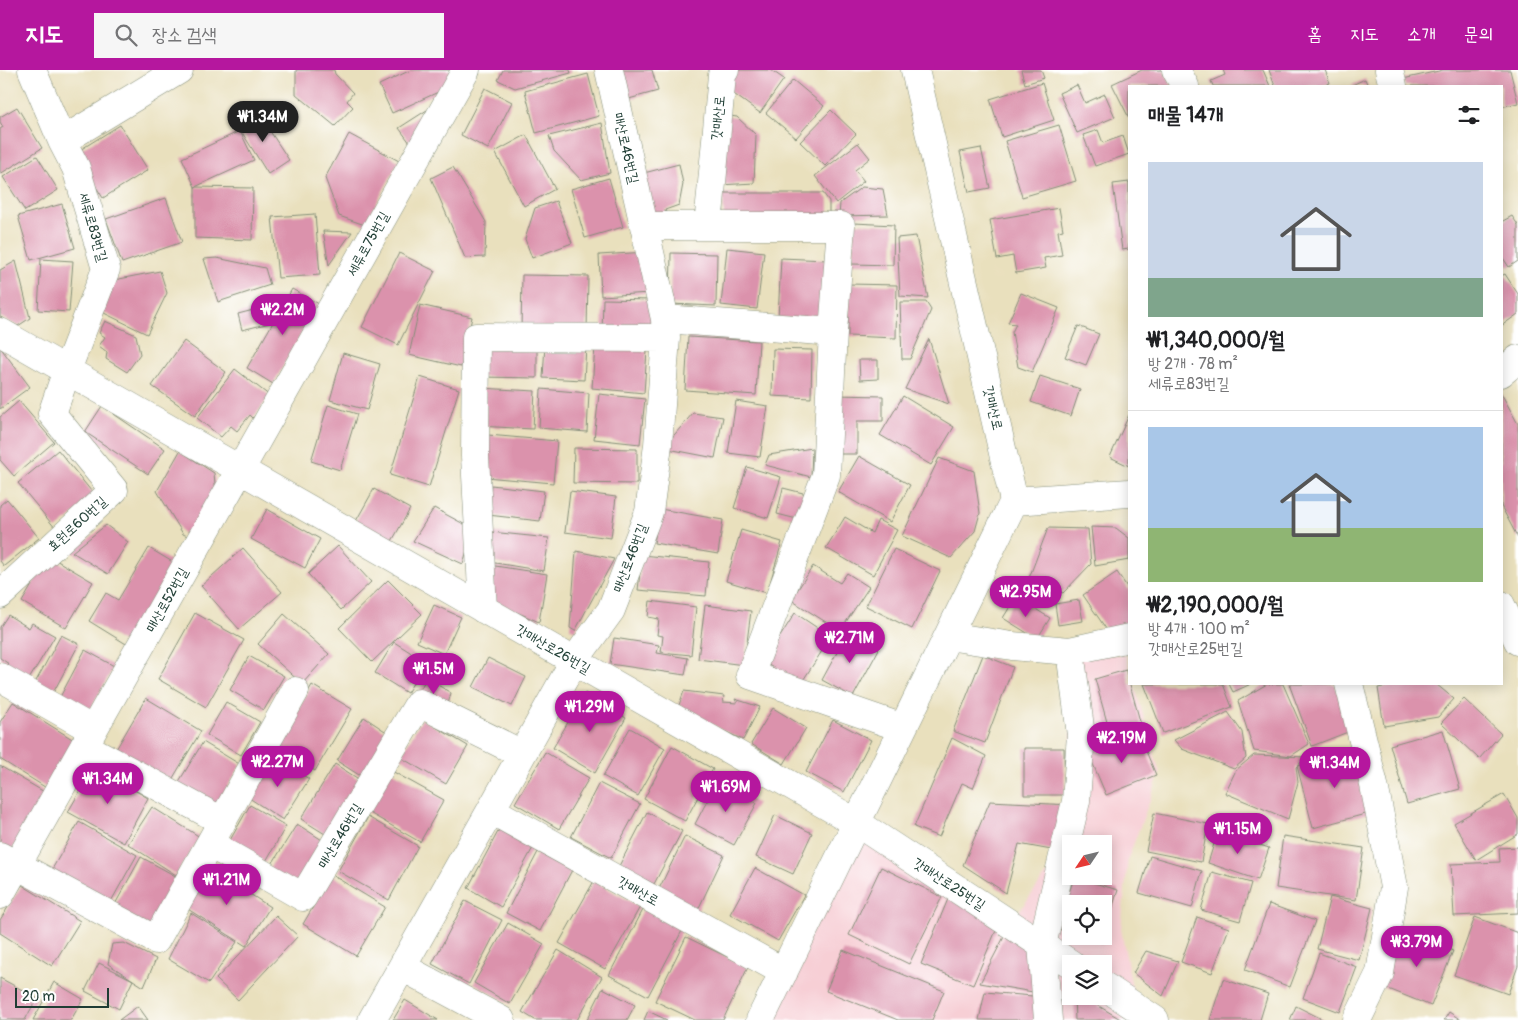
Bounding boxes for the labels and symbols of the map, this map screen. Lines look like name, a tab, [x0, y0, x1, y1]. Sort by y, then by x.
street label: 갓매산로	[708, 95, 728, 141]
pin: ₩1.34M	[222, 100, 304, 143]
street label: 매산로46번길	[610, 111, 643, 186]
street label: 세류로83번길	[75, 190, 111, 264]
street label: 세류로75번길	[343, 208, 393, 279]
pin: ₩2.2M	[248, 294, 318, 336]
street label: 갓매산로	[980, 384, 1006, 432]
street label: 효원로60번길	[44, 492, 111, 555]
street label: 매산로46번길	[609, 520, 651, 595]
street label: 매산로52번길	[142, 564, 192, 635]
pin: ₩2.95M	[985, 576, 1067, 618]
street label: 갓매산로26번길	[513, 621, 594, 678]
pin: ₩2.71M	[809, 622, 891, 664]
pin: ₩1.5M	[399, 652, 469, 695]
pin: ₩1.29M	[549, 690, 631, 733]
pin: ₩2.19M	[1081, 722, 1163, 764]
pin: ₩2.27M	[237, 746, 319, 788]
pin: ₩1.34M	[1294, 746, 1376, 789]
pin: ₩1.34M	[67, 762, 149, 805]
pin: ₩1.69M	[685, 770, 767, 813]
street label: 매산로46번길	[314, 800, 366, 871]
pin: ₩1.15M	[1197, 812, 1279, 855]
north arrow	[1062, 835, 1112, 885]
street label: 갓매산로25번길	[910, 854, 989, 914]
pin: ₩1.21M	[186, 864, 268, 906]
street label: 갓매산로	[614, 873, 662, 909]
pin: ₩3.79M	[1376, 926, 1458, 968]
scale bar	[15, 985, 109, 1008]

